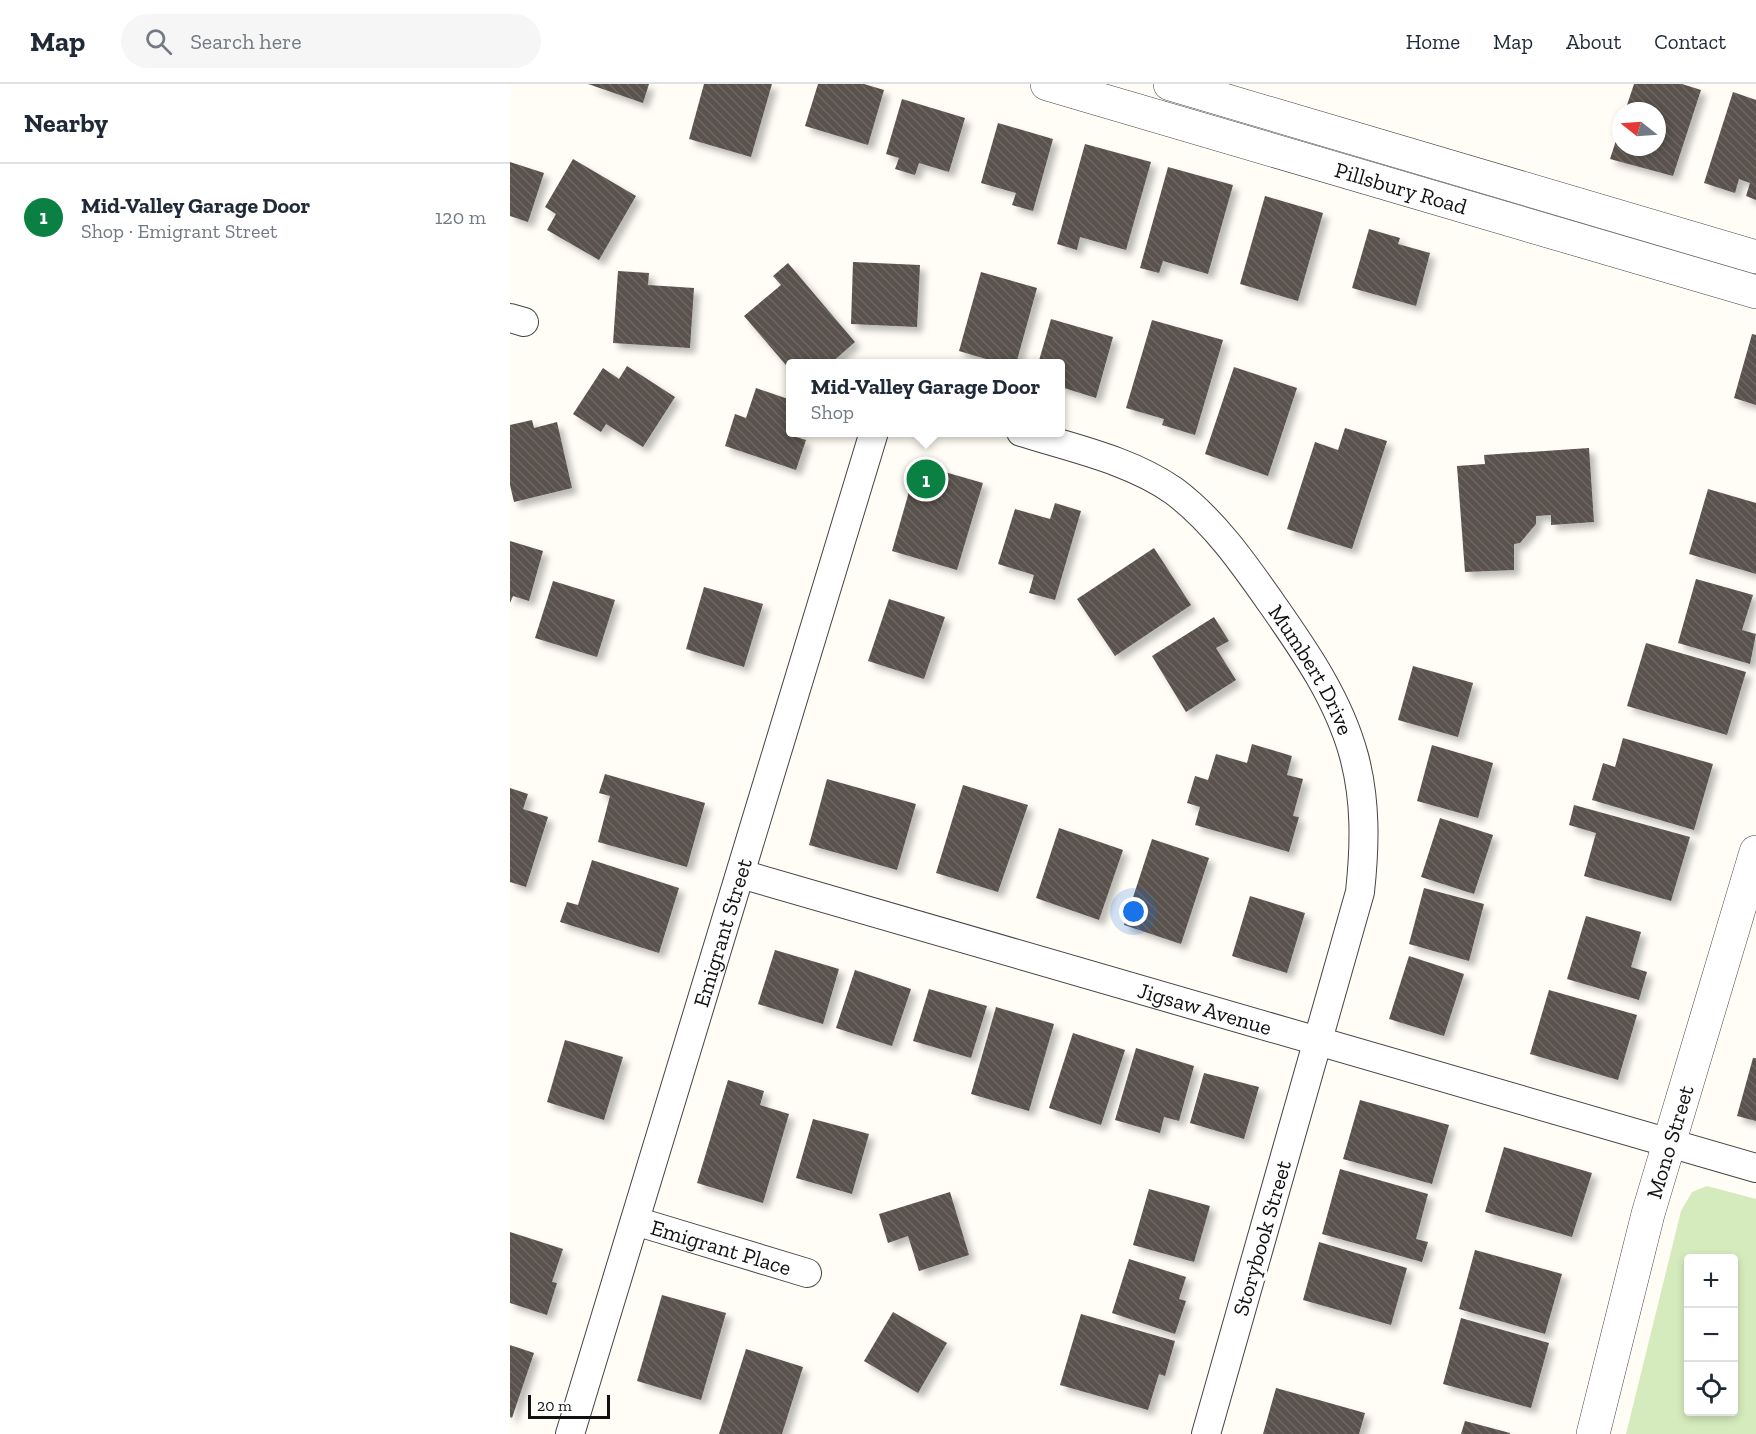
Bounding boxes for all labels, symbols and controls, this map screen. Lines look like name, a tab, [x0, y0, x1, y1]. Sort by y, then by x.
search box	[121, 14, 541, 68]
text: Map	[30, 25, 85, 58]
icon: search	[142, 25, 175, 58]
text: Search here	[190, 28, 302, 55]
text: Home	[1406, 29, 1460, 54]
text: Map	[1493, 29, 1533, 54]
text: About	[1566, 29, 1621, 54]
text: Contact	[1654, 29, 1726, 54]
north arrow	[1612, 102, 1666, 156]
text: Nearby	[24, 107, 108, 139]
street label: Pillsbury Road	[1332, 156, 1470, 220]
text: Mid-Valley Garage Door	[81, 192, 310, 219]
text: 1	[39, 205, 48, 229]
text: 120 m	[435, 205, 486, 229]
text: Shop · Emigrant Street	[81, 219, 277, 243]
popup	[786, 359, 1065, 437]
text: Mid-Valley Garage Door	[811, 373, 1040, 400]
text: Shop	[811, 400, 854, 424]
pin: 1	[906, 456, 946, 502]
street label: Mumbert Drive	[1263, 599, 1360, 739]
street label: Emigrant Street	[687, 854, 758, 1010]
your location	[1119, 897, 1148, 926]
street label: Jigsaw Avenue	[1135, 976, 1275, 1041]
street label: Mono Street	[1640, 1081, 1699, 1202]
street label: Storybook Street	[1227, 1156, 1297, 1319]
street label: Emigrant Place	[648, 1213, 795, 1281]
map controls	[1684, 1254, 1738, 1416]
button: +	[1684, 1254, 1738, 1308]
button: −	[1684, 1308, 1738, 1362]
button: locate	[1684, 1362, 1738, 1416]
scale bar	[528, 1392, 610, 1420]
text: 20 m	[537, 1396, 572, 1415]

